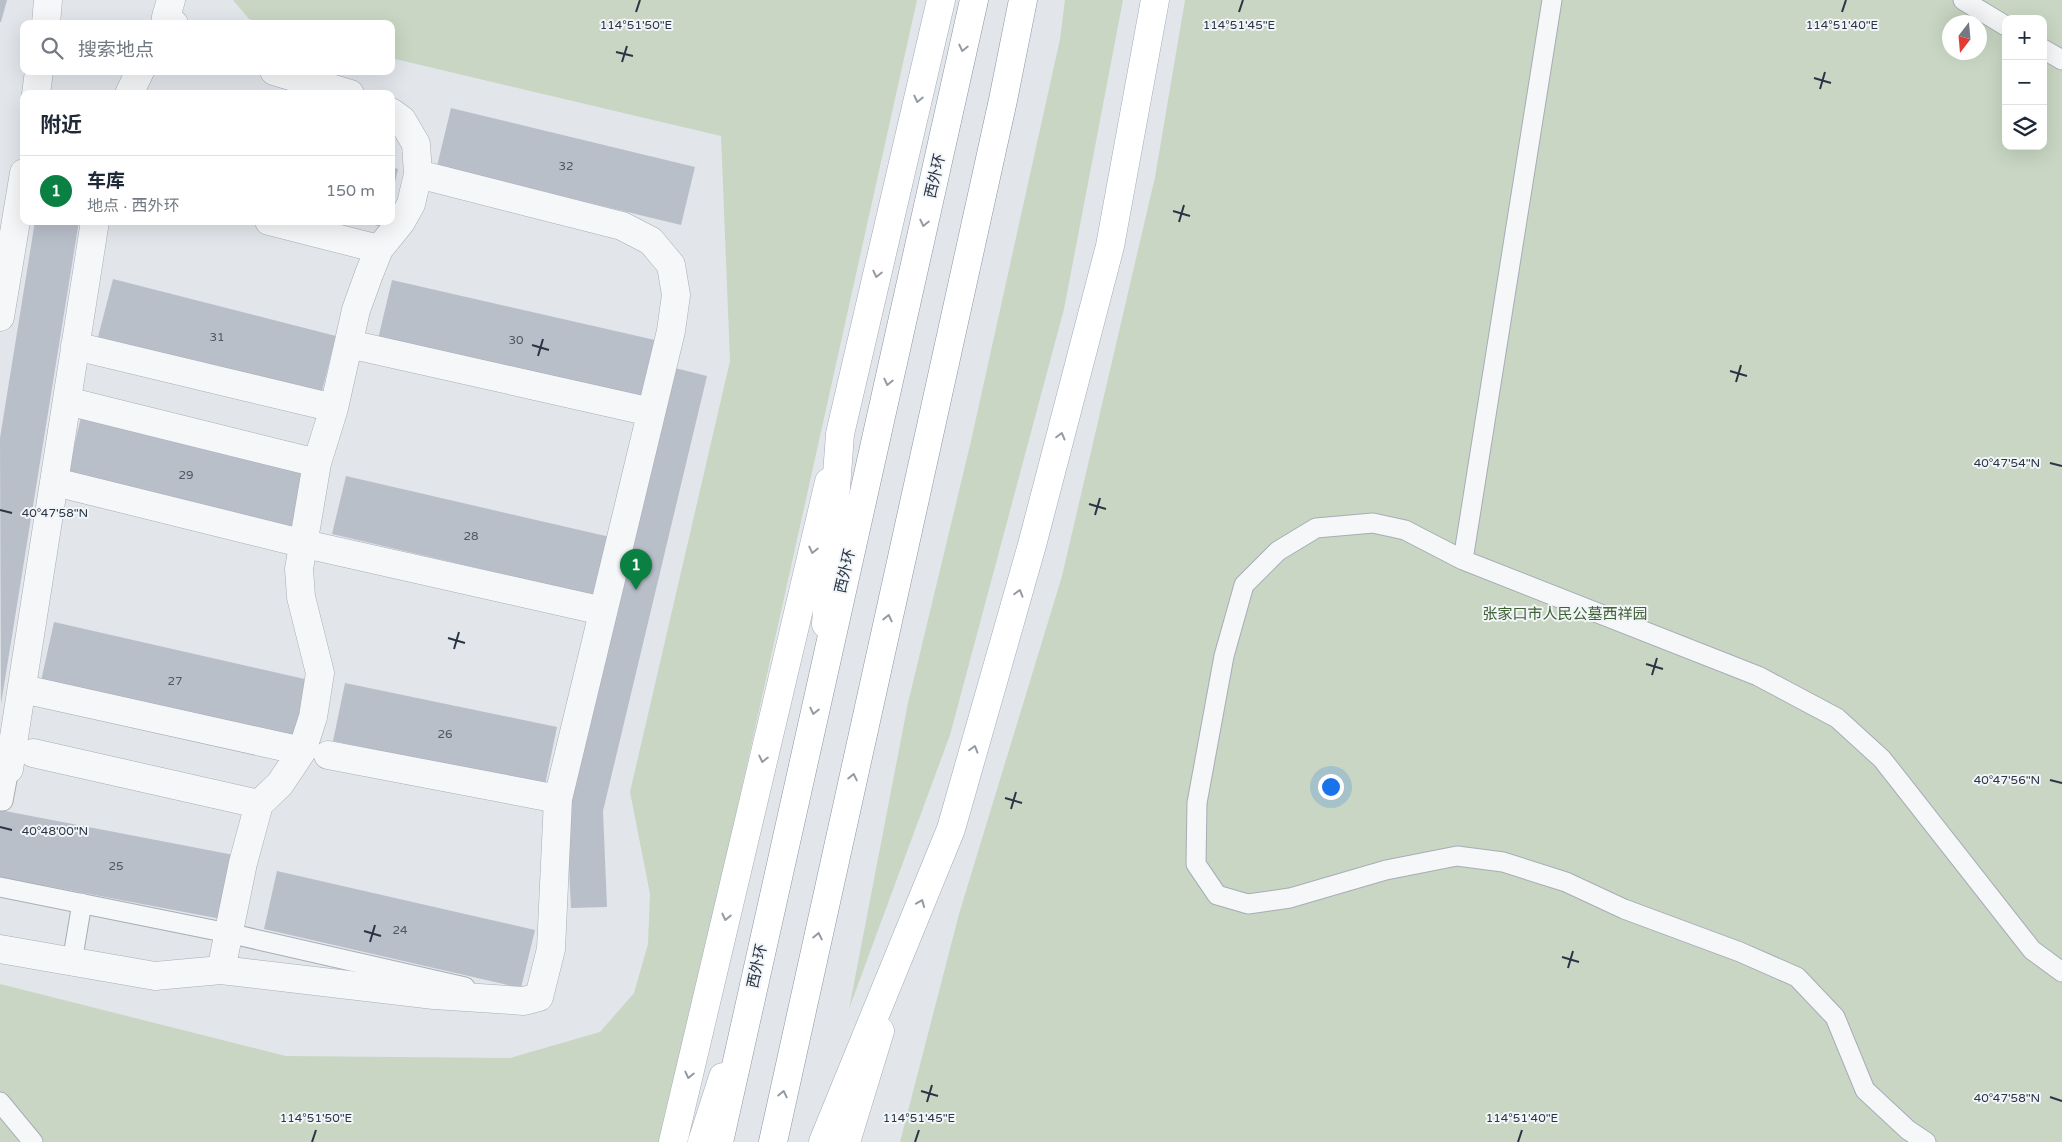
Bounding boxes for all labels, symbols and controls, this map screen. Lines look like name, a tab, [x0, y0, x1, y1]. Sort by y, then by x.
north arrow	[1942, 15, 1987, 60]
map controls	[2002, 15, 2047, 150]
button: +	[2002, 15, 2047, 60]
text: 114°51'50"E	[600, 18, 673, 32]
text: 114°51'45"E	[1203, 18, 1276, 32]
text: 114°51'40"E	[1806, 18, 1879, 32]
search box	[20, 20, 395, 75]
icon: search	[38, 34, 66, 62]
text: 搜索地点	[78, 39, 154, 61]
one-way arrow	[959, 43, 969, 52]
button: −	[2002, 60, 2047, 105]
one-way arrow	[913, 94, 924, 103]
button: layers	[2002, 105, 2047, 150]
text: 附近	[40, 113, 82, 138]
street label: 西外环	[921, 152, 949, 200]
house number: 32	[558, 159, 574, 173]
text: 车库	[87, 170, 125, 192]
text: 1	[51, 181, 61, 201]
text: 150 m	[326, 181, 375, 201]
text: 地点 · 西外环	[87, 196, 179, 216]
one-way arrow	[919, 219, 930, 228]
one-way arrow	[872, 270, 883, 278]
house number: 31	[209, 330, 225, 344]
house number: 30	[508, 333, 524, 347]
one-way arrow	[883, 377, 894, 386]
one-way arrow	[1055, 432, 1065, 440]
text: 40°47'54"N	[1974, 456, 2040, 470]
house number: 29	[178, 468, 194, 482]
text: 40°47'58"N	[22, 506, 88, 520]
house number: 28	[463, 529, 479, 543]
one-way arrow	[808, 545, 819, 554]
street label: 西外环	[831, 547, 859, 595]
pin: 1	[620, 549, 652, 590]
one-way arrow	[1013, 589, 1023, 597]
park label: 张家口市人民公墓西祥园	[1482, 605, 1648, 623]
one-way arrow	[882, 614, 892, 623]
house number: 27	[167, 674, 183, 688]
one-way arrow	[809, 706, 820, 715]
house number: 26	[437, 727, 453, 741]
one-way arrow	[968, 745, 978, 754]
one-way arrow	[758, 755, 769, 764]
one-way arrow	[847, 772, 857, 781]
text: 40°47'56"N	[1974, 773, 2040, 787]
your location	[1318, 774, 1344, 800]
text: 40°48'00"N	[22, 824, 88, 838]
house number: 25	[108, 859, 124, 873]
one-way arrow	[915, 899, 925, 907]
one-way arrow	[721, 913, 732, 922]
house number: 24	[392, 923, 408, 937]
one-way arrow	[812, 931, 823, 940]
street label: 西外环	[744, 942, 770, 990]
one-way arrow	[684, 1071, 695, 1080]
one-way arrow	[777, 1090, 788, 1099]
text: 40°47'58"N	[1974, 1091, 2040, 1105]
text: 114°51'50"E	[280, 1111, 353, 1125]
text: 114°51'45"E	[883, 1111, 956, 1125]
text: 114°51'40"E	[1486, 1111, 1559, 1125]

